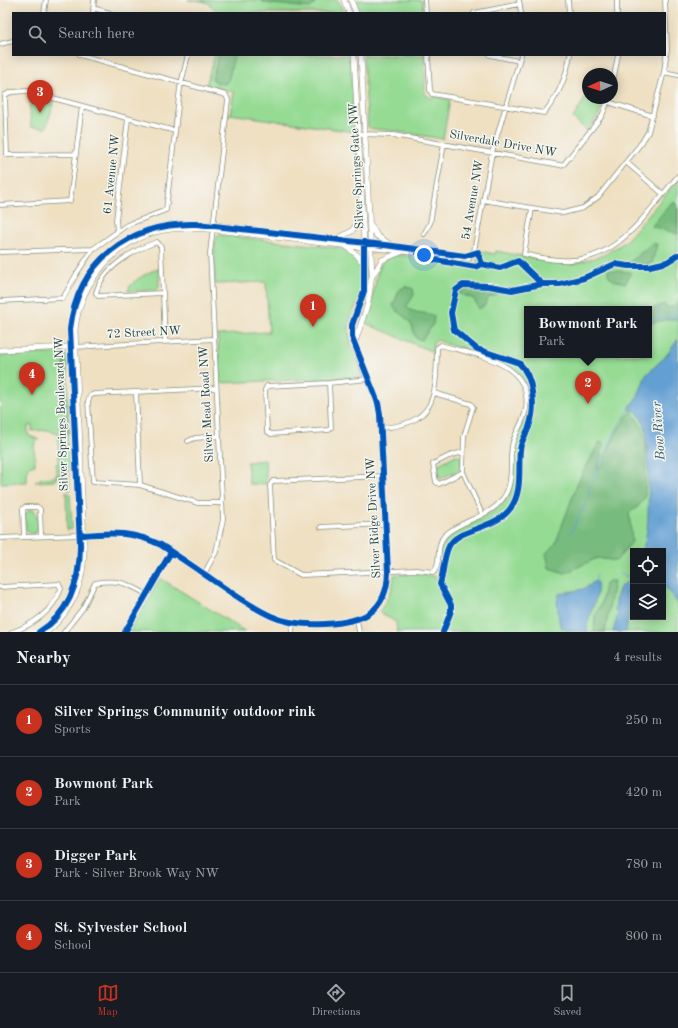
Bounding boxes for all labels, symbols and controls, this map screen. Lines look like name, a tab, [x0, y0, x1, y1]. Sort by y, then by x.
search box	[12, 12, 666, 56]
icon: search	[26, 23, 48, 45]
text: Search here	[58, 27, 135, 42]
north arrow	[582, 68, 618, 104]
pin: 3	[27, 80, 53, 113]
street label: Silver Springs Gate NW	[348, 102, 366, 230]
street label: Silverdale Drive NW	[448, 129, 558, 159]
street label: 61 Avenue NW	[102, 133, 122, 215]
street label: 54 Avenue NW	[459, 159, 486, 241]
your location	[414, 245, 434, 265]
pin: 1	[300, 294, 326, 327]
popup	[524, 306, 652, 358]
text: Bowmont Park	[538, 317, 638, 332]
street label: 72 Street NW	[106, 325, 182, 341]
text: Park	[538, 335, 565, 348]
street label: Silver Springs Boulevard NW	[53, 336, 71, 492]
street label: Silver Mead Road NW	[198, 345, 216, 463]
pin: 4	[19, 362, 45, 395]
pin: 2	[575, 371, 601, 404]
water label: Bow River	[650, 401, 668, 462]
street label: Silver Ridge Drive NW	[365, 457, 383, 579]
map controls	[630, 548, 666, 620]
button: locate	[630, 548, 666, 584]
button: layers	[630, 584, 666, 620]
text: Nearby	[16, 650, 71, 667]
text: 4 results	[613, 651, 662, 664]
text: Silver Springs Community outdoor rink	[54, 705, 316, 720]
text: 1	[25, 714, 33, 727]
text: 250 m	[625, 714, 662, 727]
text: Sports	[54, 723, 91, 736]
text: Bowmont Park	[54, 777, 154, 792]
text: 2	[25, 786, 33, 799]
text: 420 m	[625, 786, 662, 799]
text: Park	[54, 795, 81, 808]
text: Digger Park	[54, 849, 137, 864]
text: 3	[25, 858, 33, 871]
text: 780 m	[625, 858, 662, 871]
text: Park · Silver Brook Way NW	[54, 867, 219, 880]
text: St. Sylvester School	[54, 921, 187, 936]
text: 4	[25, 930, 33, 943]
text: 800 m	[625, 930, 662, 943]
text: School	[54, 939, 91, 952]
tab: Map	[97, 982, 119, 1020]
tab: Directions	[312, 982, 360, 1020]
tab: Saved	[553, 982, 581, 1020]

